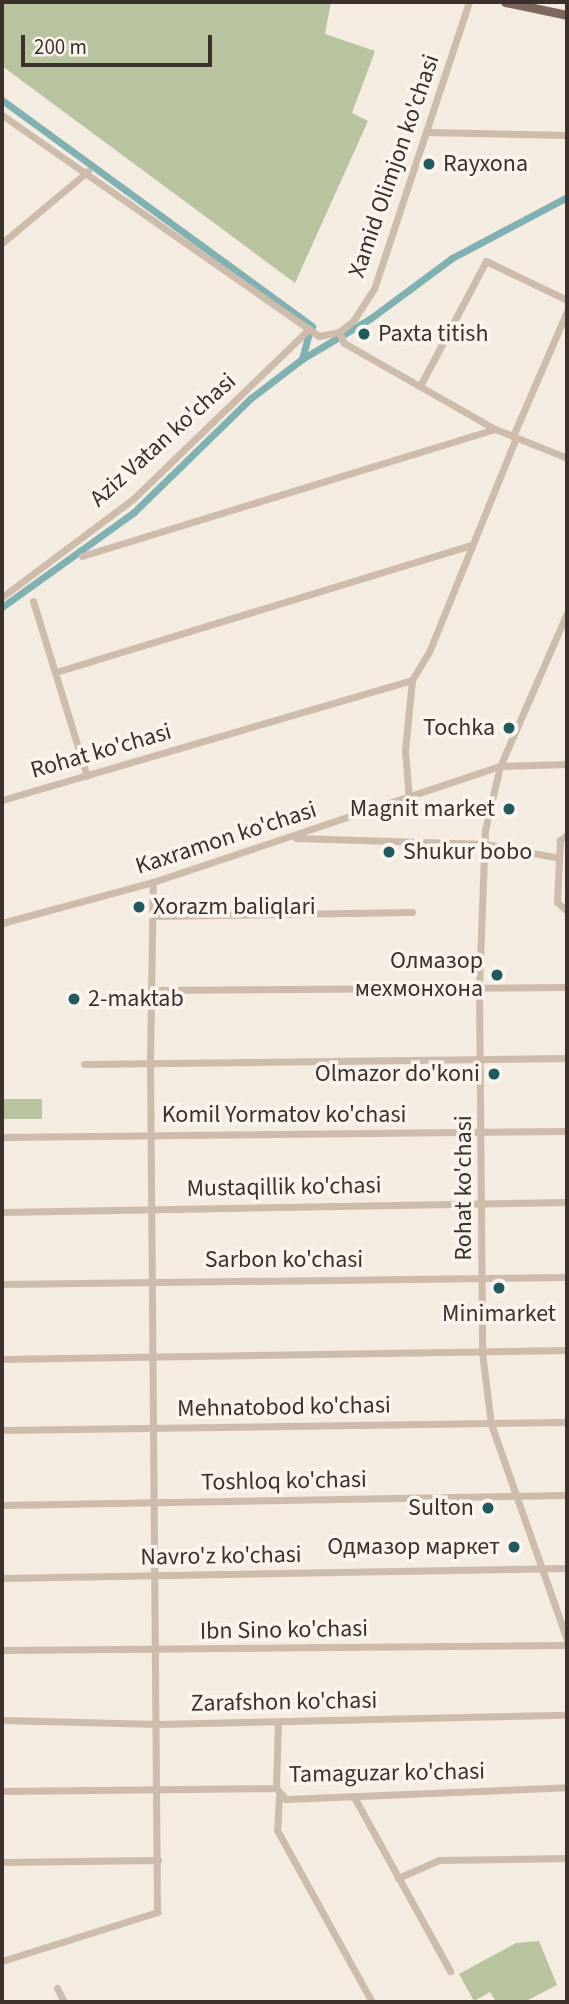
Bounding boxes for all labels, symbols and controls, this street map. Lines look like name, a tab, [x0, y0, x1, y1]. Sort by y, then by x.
scale bar	[24, 21, 215, 65]
text: 200 m	[34, 32, 87, 62]
street label: Xamid Olimjon ko'chasi	[342, 51, 446, 281]
place label: Rayxona	[443, 150, 528, 178]
marker: Rayxona	[421, 156, 437, 172]
place label: Paxta titish	[378, 320, 488, 348]
marker: Paxta titish	[356, 326, 372, 342]
street label: Aziz Vatan ko'chasi	[84, 367, 242, 513]
place label: Tochka	[423, 714, 495, 742]
street label: Rohat ko'chasi	[27, 717, 175, 785]
marker: Tochka	[501, 720, 517, 736]
street label: Kaxramon ko'chasi	[132, 795, 320, 881]
place label: Magnit market	[350, 795, 495, 823]
marker: Magnit market	[501, 801, 517, 817]
place label: Shukur bobo	[403, 838, 532, 866]
marker: Shukur bobo	[381, 844, 397, 860]
place label: Xorazm baliqlari	[153, 893, 316, 921]
marker: Xorazm baliqlari	[131, 899, 147, 915]
place label: Олмазор мехмонхона	[355, 947, 483, 1003]
marker: Олмазор мехмонхона	[489, 967, 505, 983]
place label: 2-maktab	[88, 985, 184, 1013]
marker: 2-maktab	[66, 991, 82, 1007]
place label: Olmazor do'koni	[315, 1060, 480, 1088]
marker: Olmazor do'koni	[486, 1066, 502, 1082]
street label: Komil Yormatov ko'chasi	[162, 1101, 406, 1129]
street label: Rohat ko'chasi	[450, 1115, 478, 1261]
street label: Mustaqillik ko'chasi	[186, 1171, 382, 1203]
street label: Sarbon ko'chasi	[205, 1246, 363, 1274]
marker: Minimarket	[491, 1280, 507, 1296]
place label: Minimarket	[442, 1300, 556, 1328]
street label: Mehnatobod ko'chasi	[177, 1391, 391, 1423]
street label: Toshloq ko'chasi	[201, 1465, 367, 1497]
place label: Sulton	[408, 1494, 474, 1522]
marker: Sulton	[480, 1500, 496, 1516]
place label: Одмазор маркет	[327, 1533, 500, 1561]
marker: Одмазор маркет	[506, 1539, 522, 1555]
street label: Navro'z ko'chasi	[140, 1540, 302, 1572]
street label: Ibn Sino ko'chasi	[200, 1614, 368, 1646]
street label: Zarafshon ko'chasi	[190, 1686, 378, 1718]
street label: Tamaguzar ko'chasi	[289, 1757, 485, 1789]

